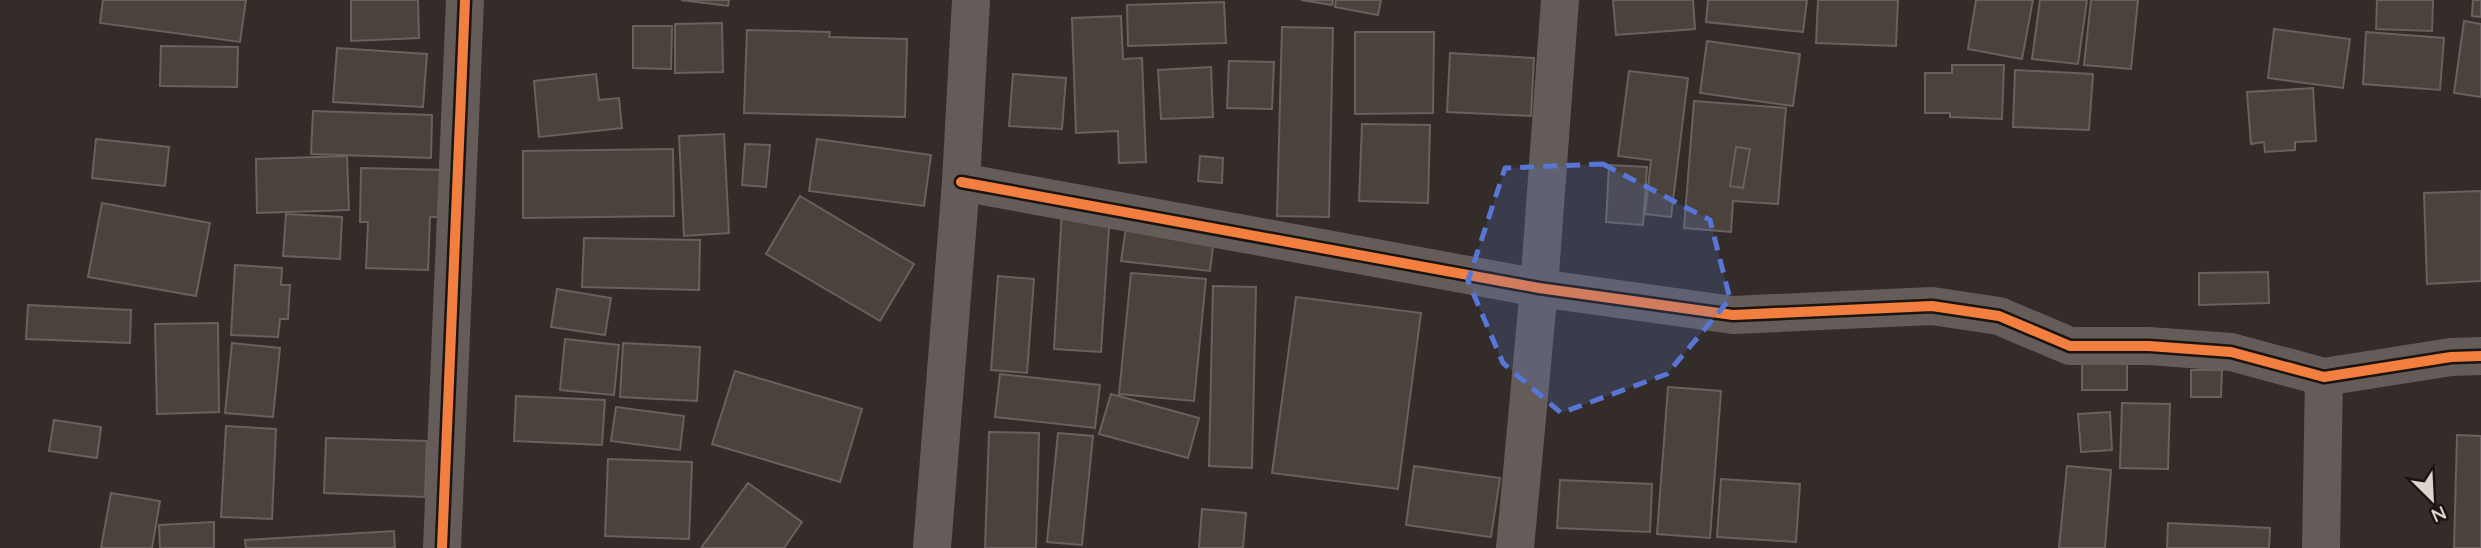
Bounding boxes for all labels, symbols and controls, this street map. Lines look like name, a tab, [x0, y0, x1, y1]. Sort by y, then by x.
north arrow	[2397, 464, 2467, 534]
text: N	[2428, 501, 2450, 528]

